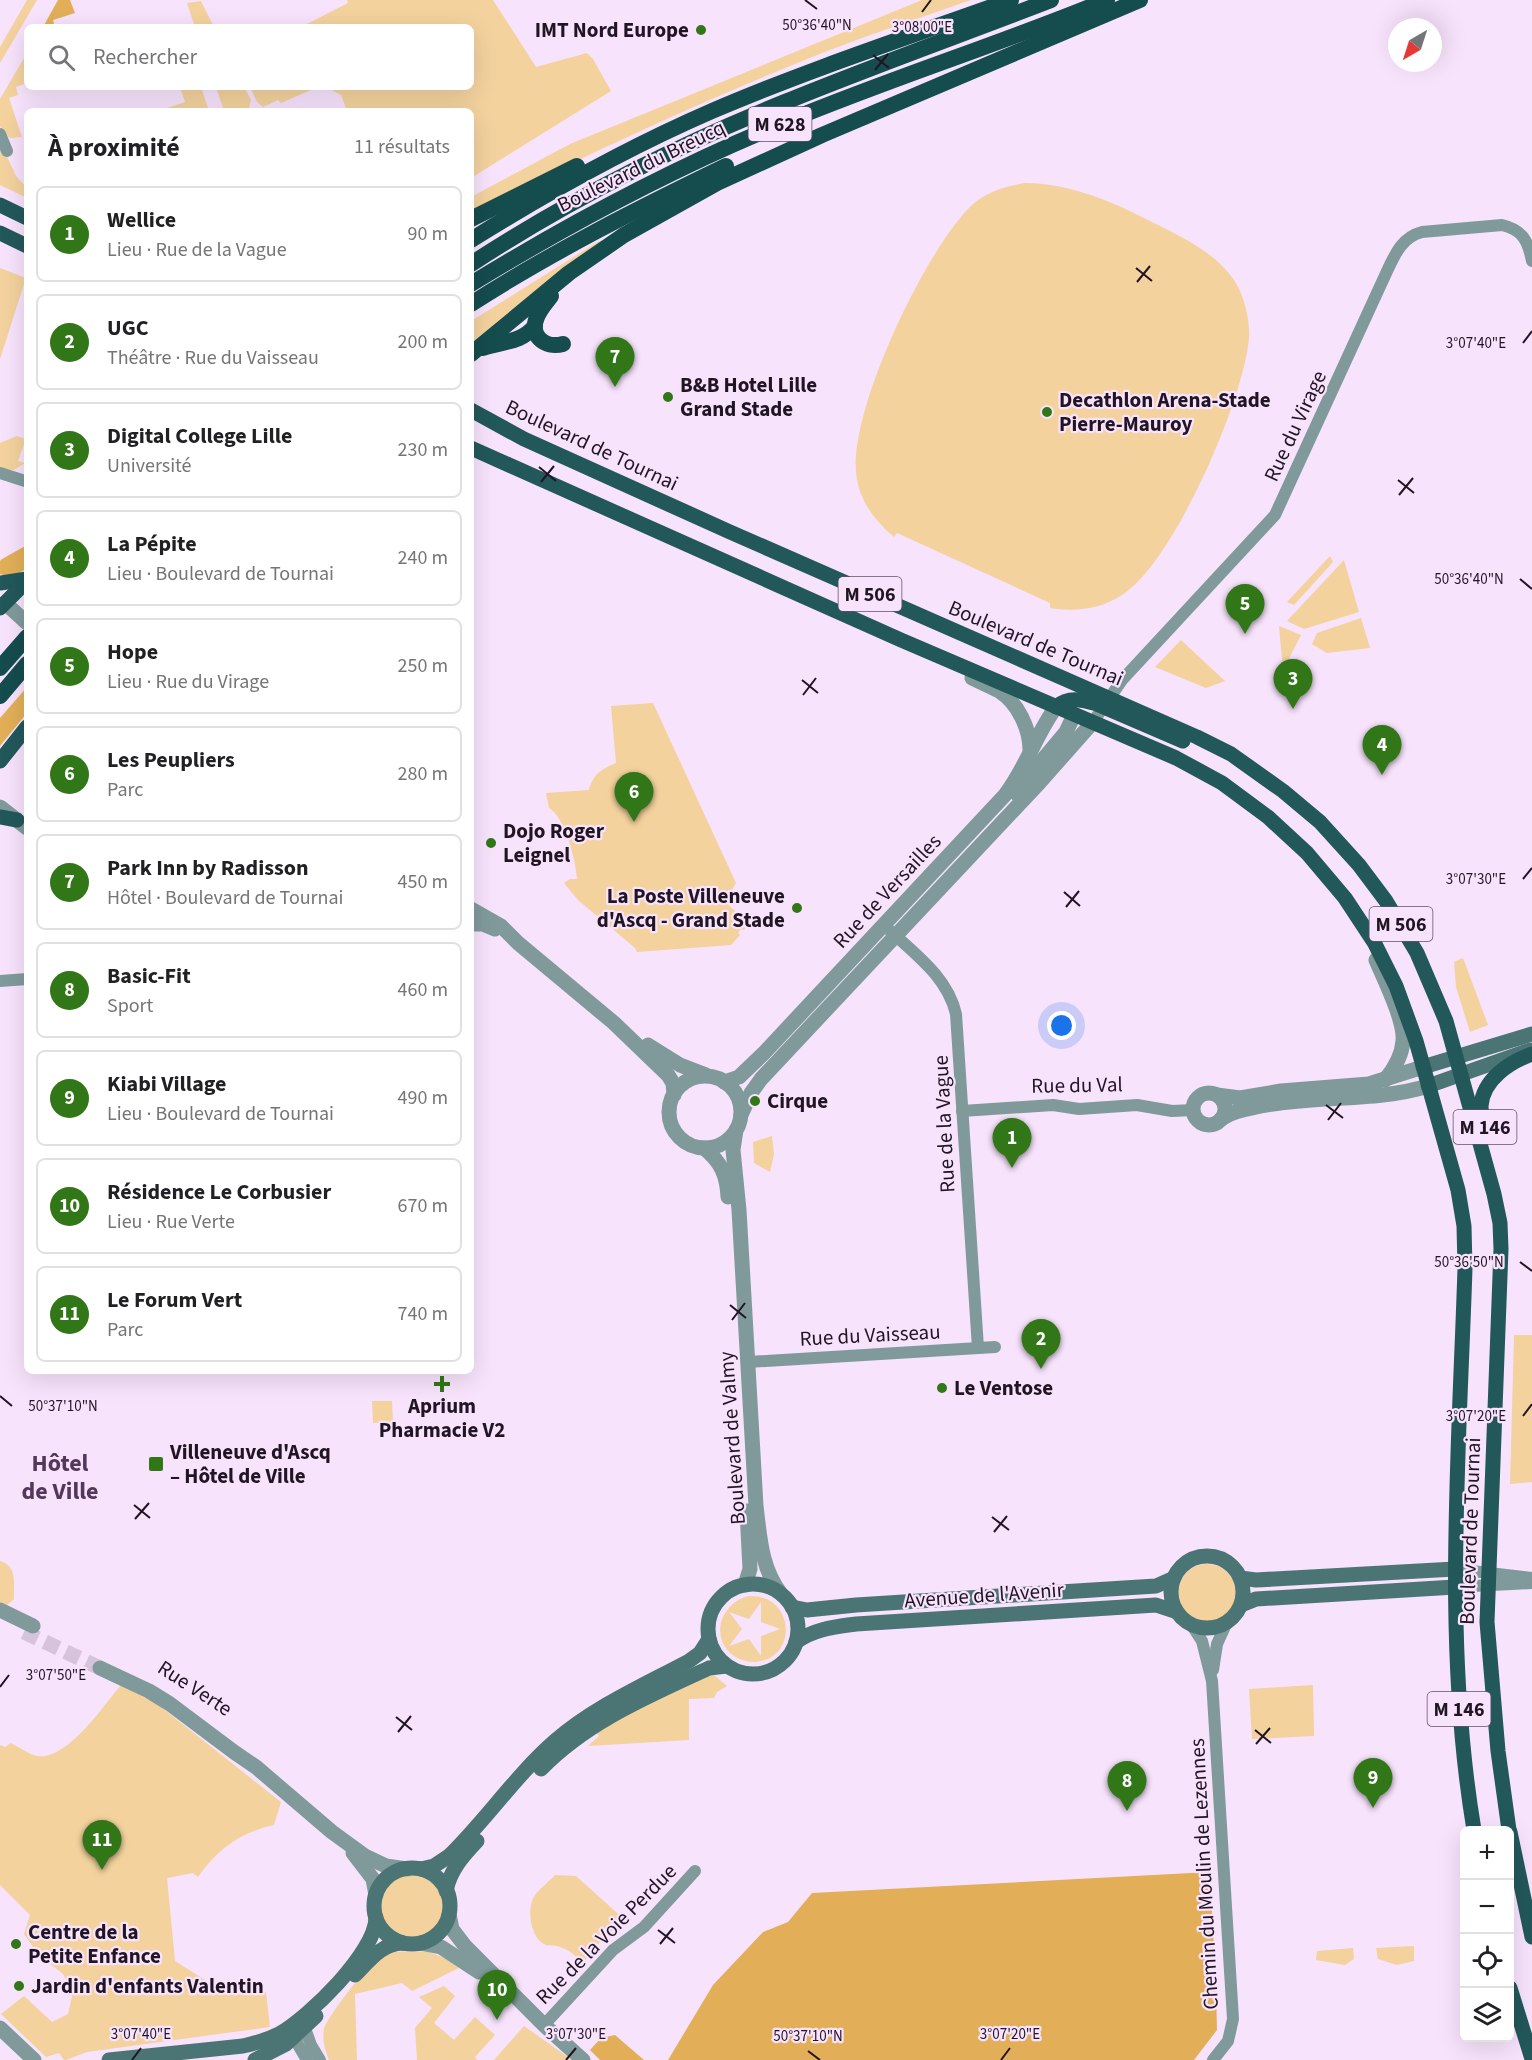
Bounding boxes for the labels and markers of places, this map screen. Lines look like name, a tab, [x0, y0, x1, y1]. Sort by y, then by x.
place label: IMT Nord Europe	[535, 15, 689, 45]
marker: IMT Nord Europe	[694, 23, 708, 37]
pin: 7	[596, 338, 634, 387]
place label: B&B Hotel Lille Grand Stade	[680, 370, 817, 424]
place label: Decathlon Arena-Stade Pierre-Mauroy	[1059, 385, 1271, 439]
marker: B&B Hotel Lille Grand Stade	[661, 390, 675, 404]
marker: Decathlon Arena-Stade Pierre-Mauroy	[1040, 405, 1054, 419]
pin: 5	[1226, 584, 1264, 634]
pin: 3	[1274, 660, 1312, 709]
pin: 4	[1362, 726, 1402, 775]
pin: 6	[614, 772, 654, 822]
place label: Dojo Roger Leignel	[503, 816, 605, 870]
marker: Dojo Roger Leignel	[484, 836, 498, 850]
place label: La Poste Villeneuve d'Ascq - Grand Stade	[597, 881, 785, 935]
marker: La Poste Villeneuve d'Ascq - Grand Stade	[790, 901, 804, 915]
place label: Cirque	[767, 1086, 828, 1116]
marker: Cirque	[748, 1094, 762, 1108]
pin: 1	[992, 1118, 1032, 1168]
pin: 2	[1022, 1320, 1060, 1369]
place label: Le Ventose	[954, 1373, 1053, 1403]
marker: Aprium Pharmacie V2	[435, 1377, 449, 1391]
marker: Le Ventose	[935, 1381, 949, 1395]
place label: Aprium Pharmacie V2	[379, 1391, 505, 1445]
place label: Villeneuve d'Ascq – Hôtel de Ville	[169, 1437, 331, 1491]
marker: Villeneuve d'Ascq – Hôtel de Ville	[147, 1455, 165, 1473]
pin: 9	[1354, 1758, 1392, 1808]
pin: 8	[1108, 1762, 1146, 1811]
pin: 11	[82, 1820, 122, 1870]
place label: Centre de la Petite Enfance	[28, 1917, 161, 1971]
marker: Centre de la Petite Enfance	[9, 1937, 23, 1951]
pin: 10	[478, 1970, 516, 2020]
place label: Jardin d'enfants Valentin	[31, 1971, 264, 2001]
marker: Jardin d'enfants Valentin	[12, 1979, 26, 1993]

